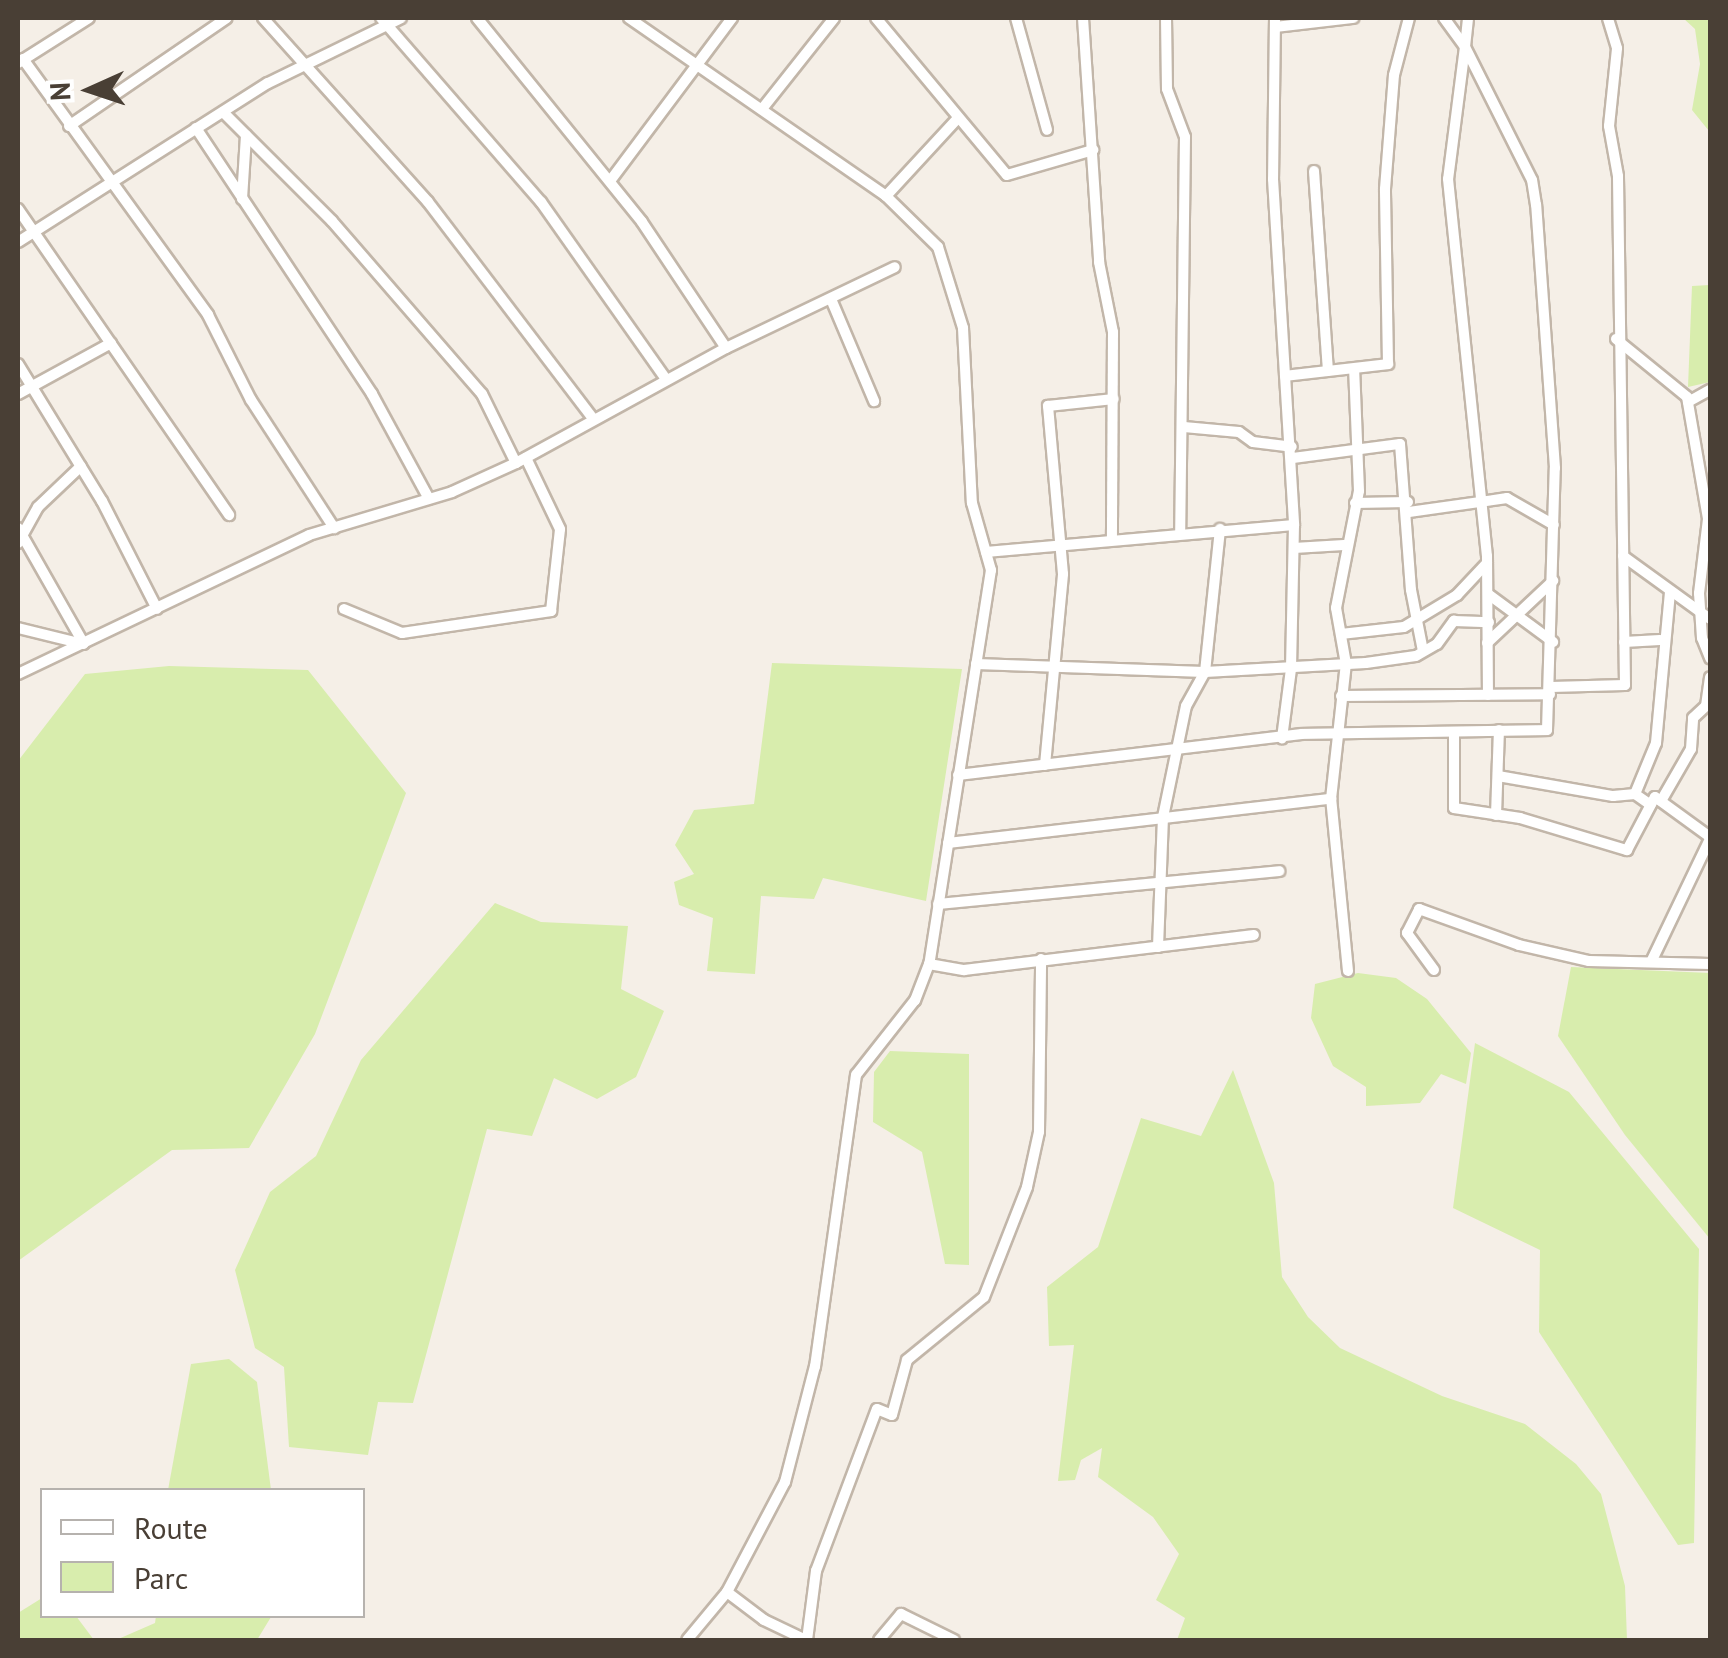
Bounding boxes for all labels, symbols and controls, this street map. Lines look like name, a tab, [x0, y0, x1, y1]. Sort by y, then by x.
north arrow	[40, 40, 140, 140]
text: N	[41, 81, 78, 102]
legend	[40, 1488, 365, 1618]
text: Route	[134, 1508, 208, 1547]
text: Parc	[134, 1558, 188, 1597]

